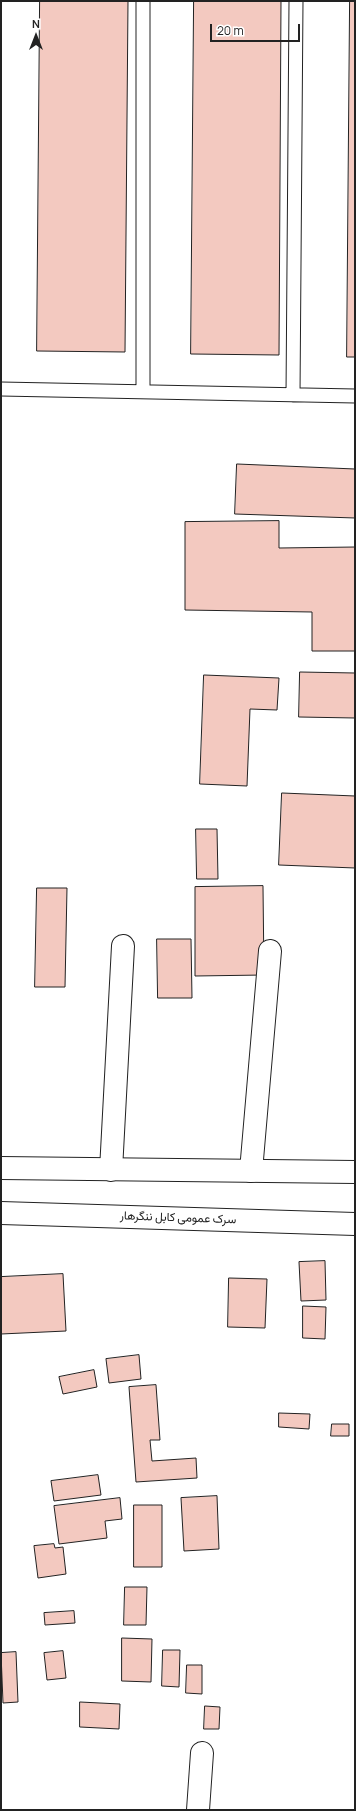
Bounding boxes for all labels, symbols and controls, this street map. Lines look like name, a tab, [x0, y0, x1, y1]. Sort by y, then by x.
north arrow	[16, 16, 56, 56]
text: N	[32, 16, 40, 31]
scale bar	[212, 16, 302, 42]
text: 20 m	[217, 22, 244, 39]
street label: سرک عمومی کابل ننگرهار	[120, 1209, 236, 1227]

